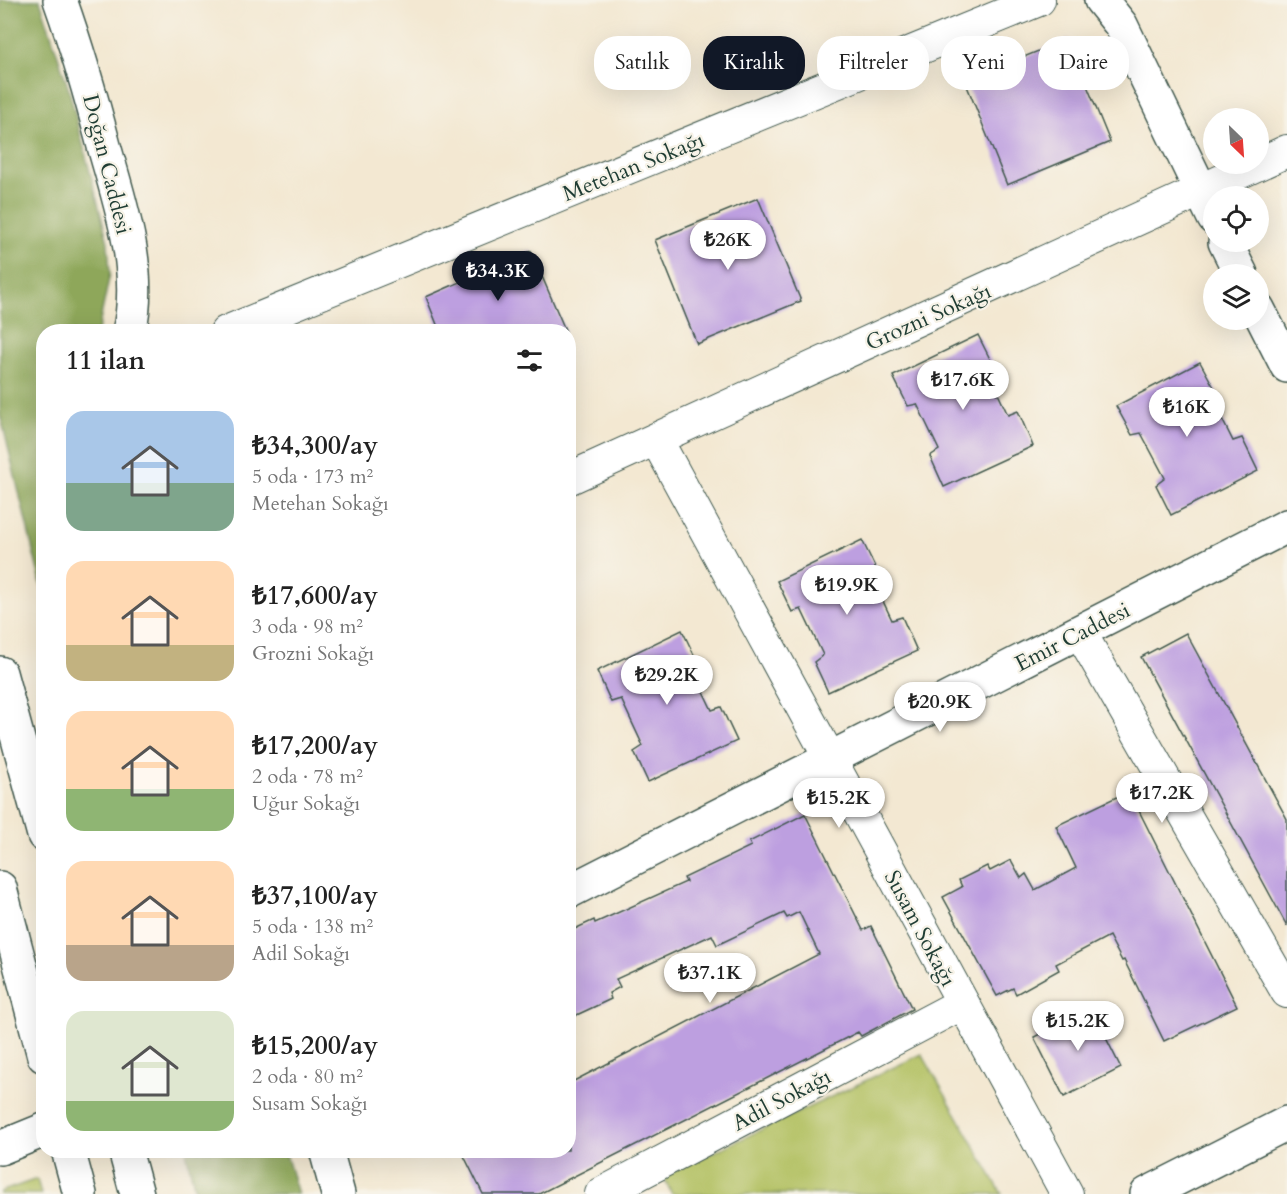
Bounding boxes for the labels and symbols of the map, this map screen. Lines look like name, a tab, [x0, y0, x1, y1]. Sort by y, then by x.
street label: Doğan Caddesi	[75, 91, 139, 237]
north arrow	[1203, 108, 1269, 174]
street label: Metehan Sokağı	[558, 125, 709, 209]
pin: ₺26K	[692, 220, 764, 271]
pin: ₺34.3K	[449, 251, 547, 302]
street label: Grozni Sokağı	[861, 276, 996, 358]
pin: ₺17.6K	[914, 360, 1012, 411]
pin: ₺16K	[1151, 387, 1223, 438]
pin: ₺19.9K	[798, 565, 896, 616]
street label: Emir Caddesi	[1010, 595, 1135, 679]
pin: ₺29.2K	[618, 655, 716, 706]
pin: ₺20.9K	[891, 682, 989, 733]
pin: ₺17.2K	[1113, 773, 1211, 824]
pin: ₺15.2K	[790, 778, 888, 829]
street label: Susam Sokağı	[877, 865, 963, 992]
pin: ₺37.1K	[661, 953, 759, 1004]
pin: ₺15.2K	[1029, 1001, 1127, 1052]
street label: Adil Sokağı	[727, 1061, 836, 1138]

